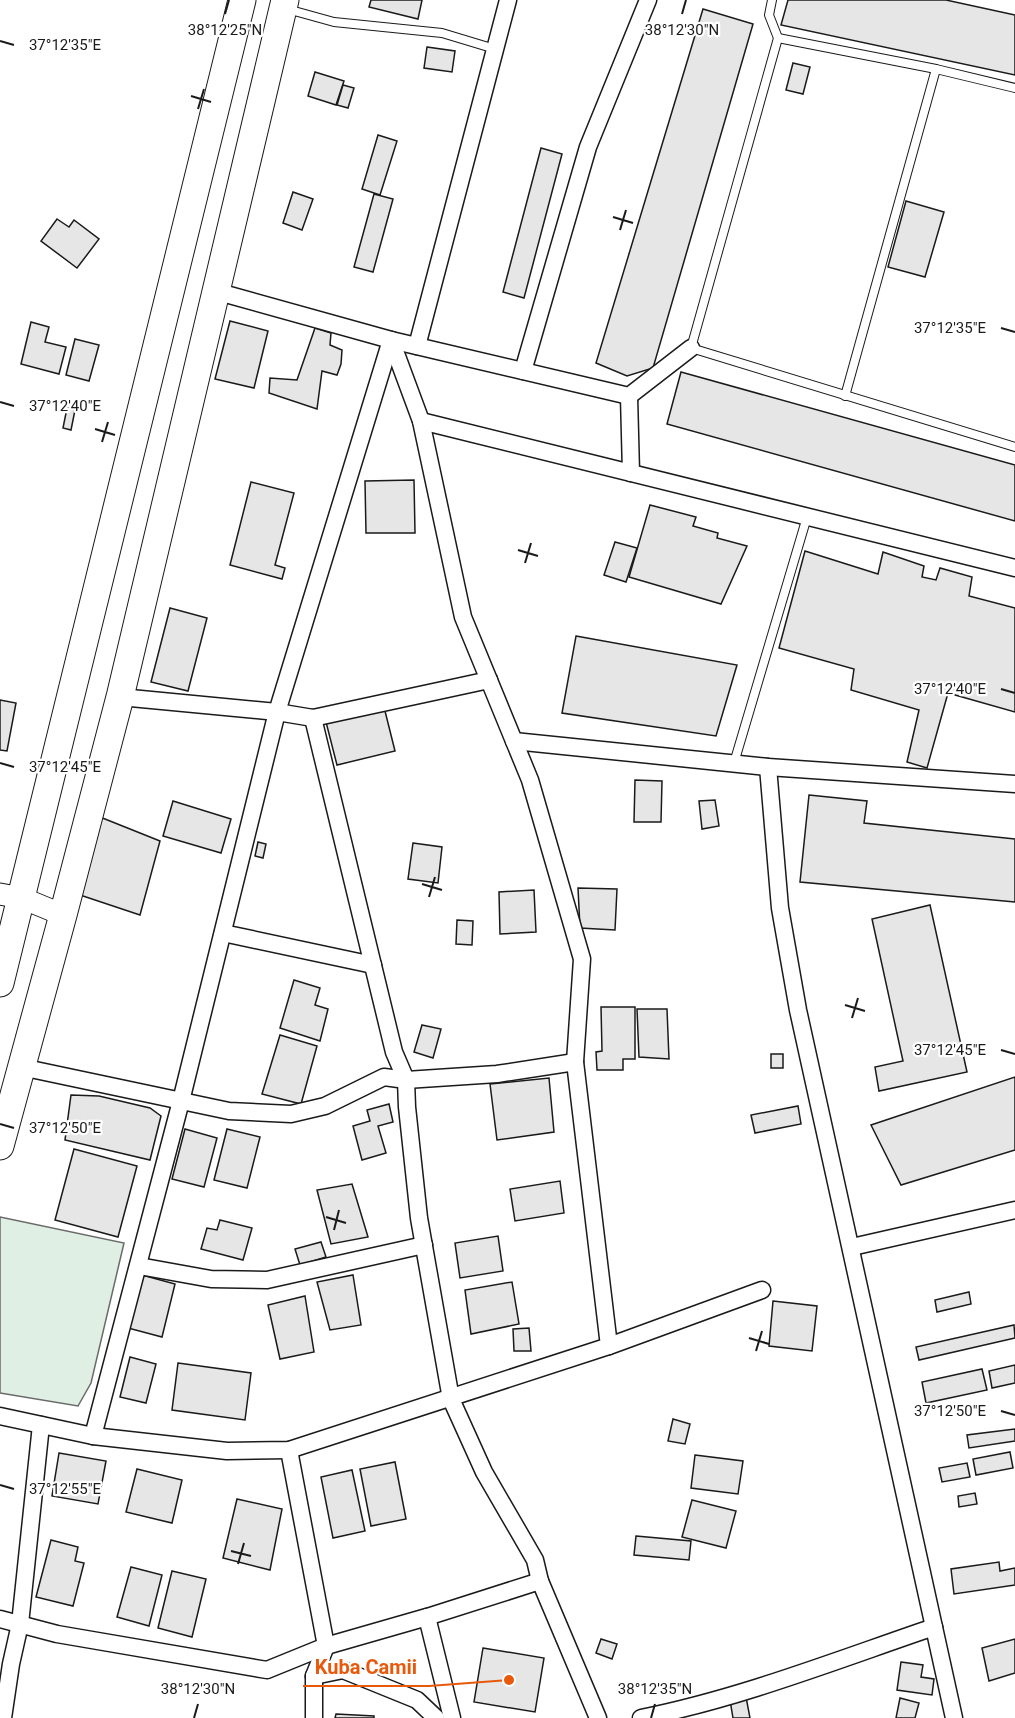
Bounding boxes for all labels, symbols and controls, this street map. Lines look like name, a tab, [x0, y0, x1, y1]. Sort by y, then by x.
text: 38°12'25"N	[188, 21, 262, 39]
text: 38°12'30"N	[645, 21, 719, 39]
text: 37°12'35"E	[29, 36, 102, 54]
text: 37°12'35"E	[914, 319, 987, 337]
text: 37°12'40"E	[29, 397, 102, 415]
text: 37°12'40"E	[914, 680, 987, 698]
text: 37°12'45"E	[29, 758, 102, 776]
text: 37°12'45"E	[914, 1041, 987, 1059]
text: 37°12'50"E	[29, 1119, 102, 1137]
text: 37°12'50"E	[914, 1402, 987, 1420]
text: 37°12'55"E	[29, 1480, 102, 1498]
callout: Kuba Camii	[303, 1648, 429, 1686]
text: Kuba Camii	[315, 1655, 417, 1679]
text: 38°12'30"N	[161, 1680, 235, 1698]
text: 38°12'35"N	[618, 1680, 692, 1698]

